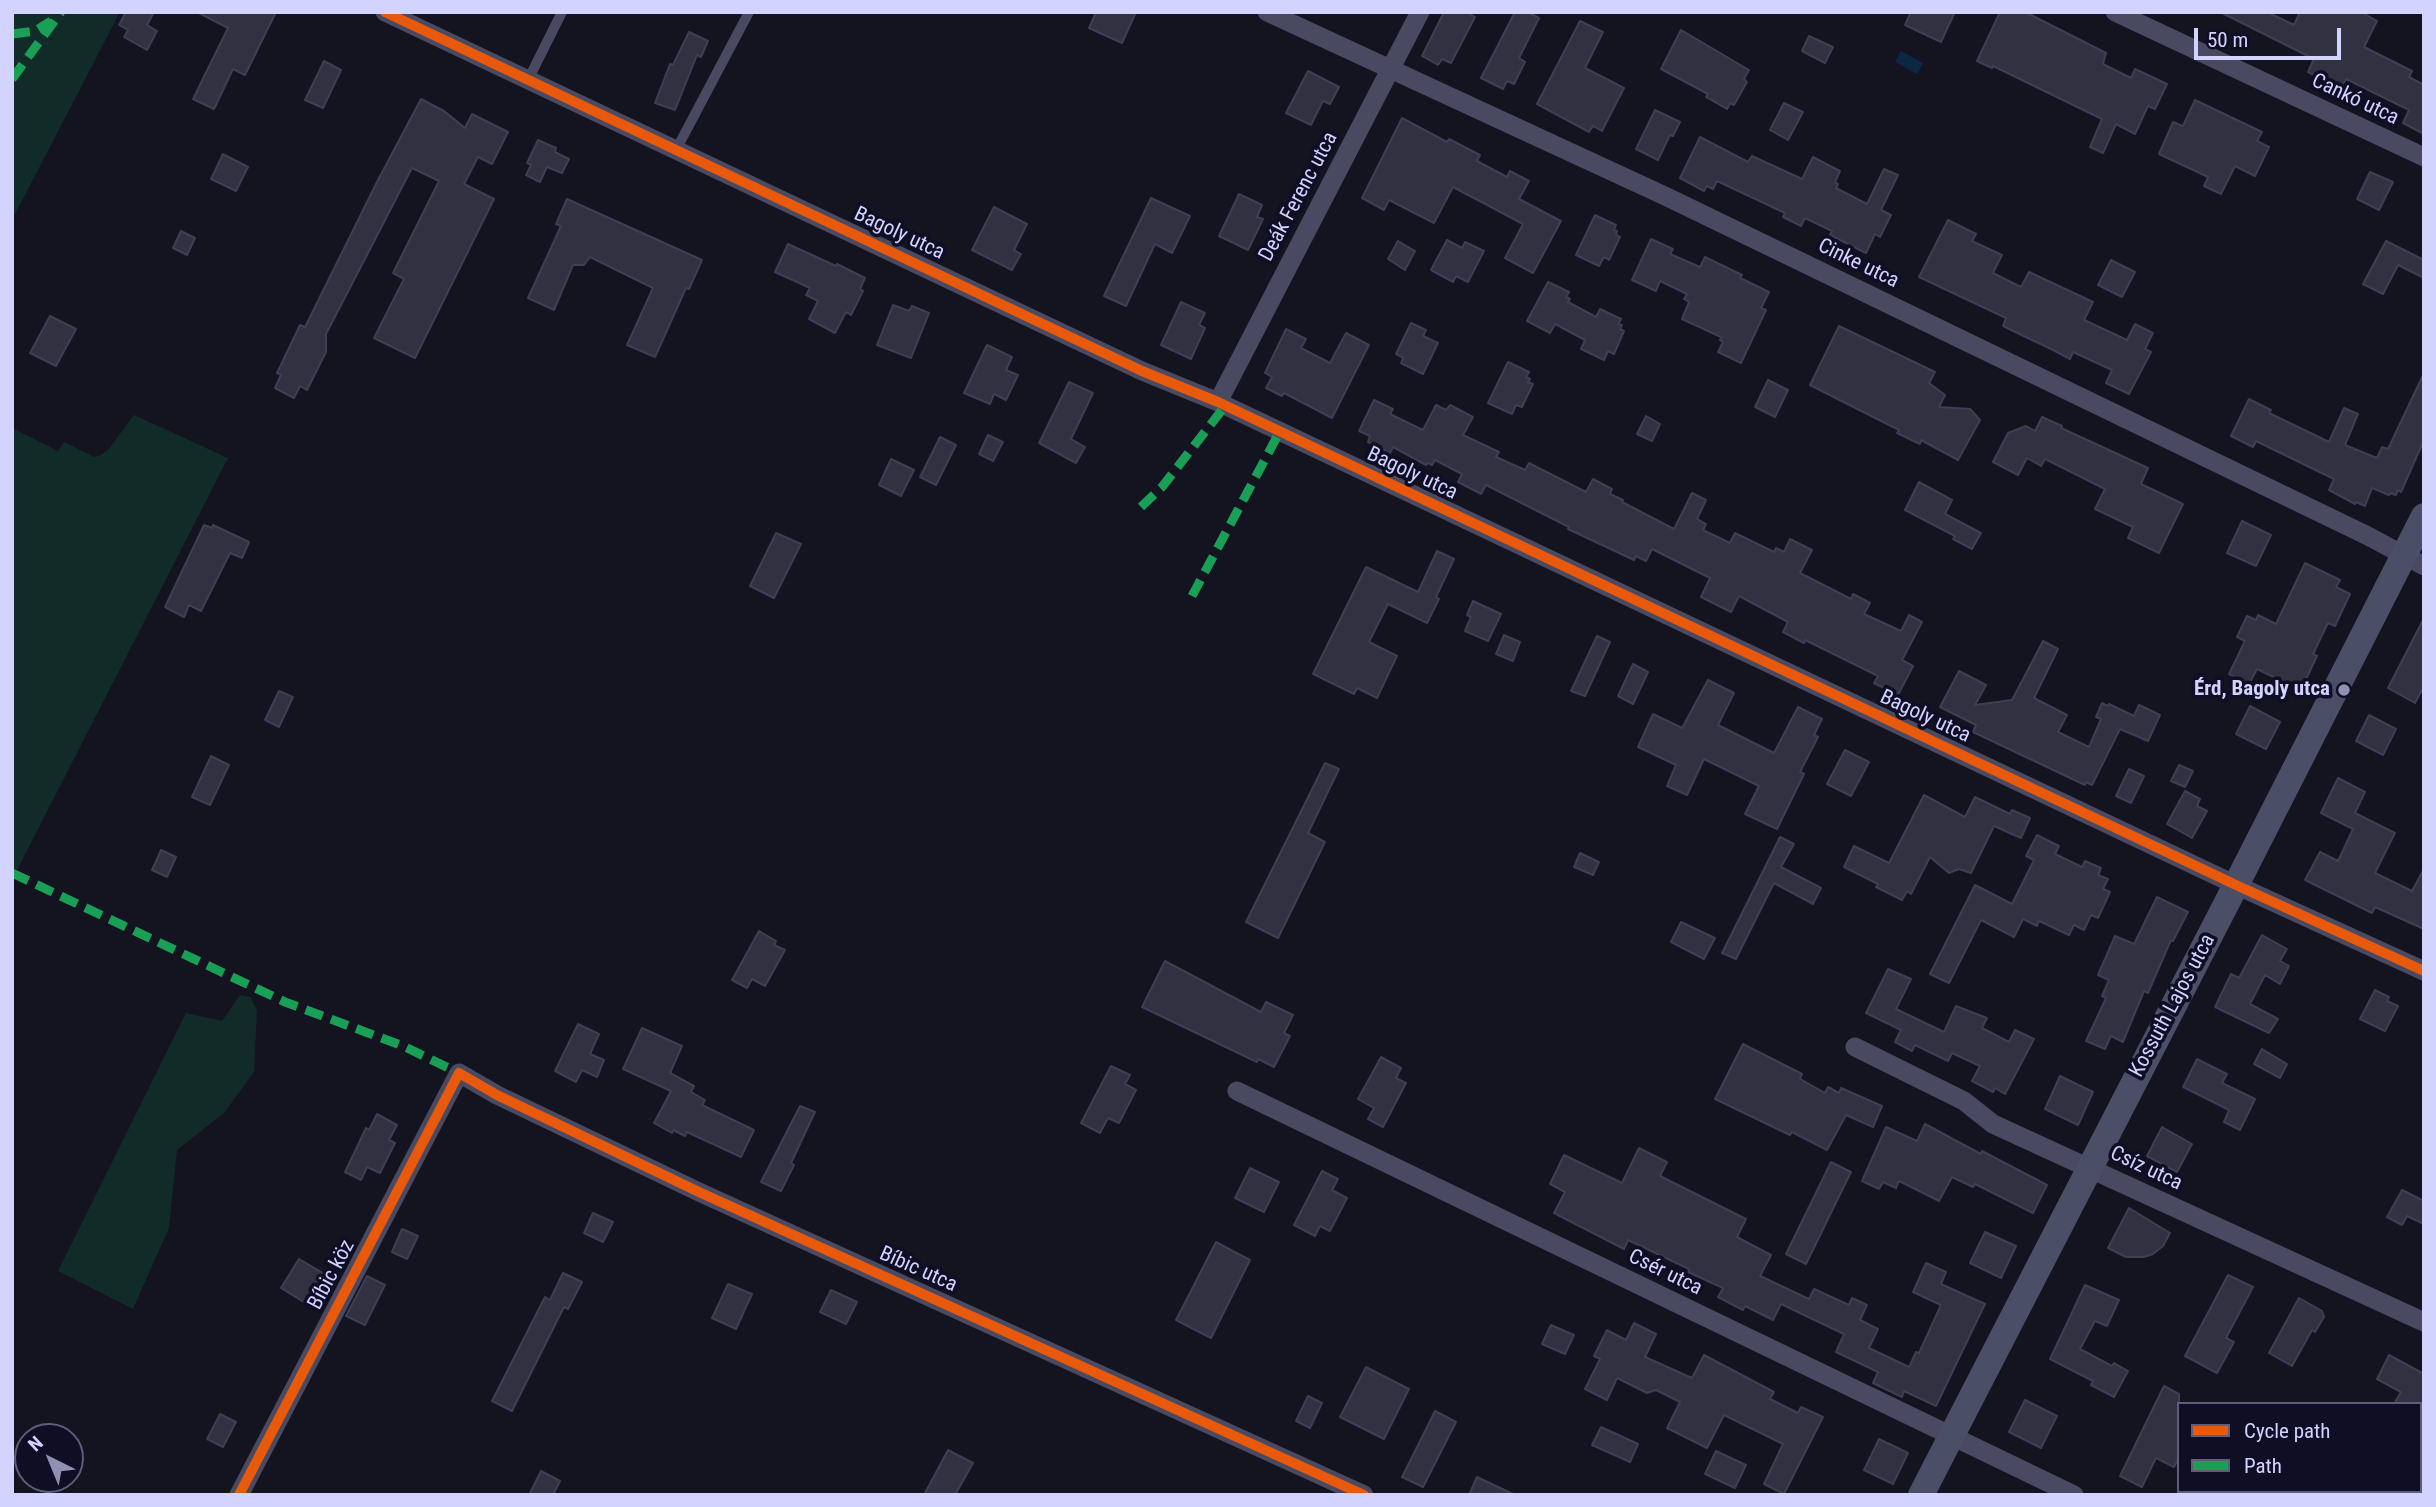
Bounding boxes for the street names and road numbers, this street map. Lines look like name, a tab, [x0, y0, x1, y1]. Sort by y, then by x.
street label: Cankó utca	[2307, 69, 2403, 131]
street label: Deák Ferenc utca	[1254, 128, 1344, 266]
street label: Bagoly utca	[850, 202, 948, 266]
street label: Cinke utca	[1813, 234, 1903, 294]
street label: Bagoly utca	[1363, 442, 1461, 506]
street label: Bagoly utca	[1876, 685, 1974, 749]
street label: Kossuth Lajos utca	[2125, 930, 2221, 1082]
street label: Csíz utca	[2106, 1141, 2186, 1197]
street label: Bíbic köz	[303, 1236, 361, 1314]
street label: Bíbic utca	[875, 1242, 961, 1298]
street label: Csér utca	[1624, 1244, 1706, 1302]

